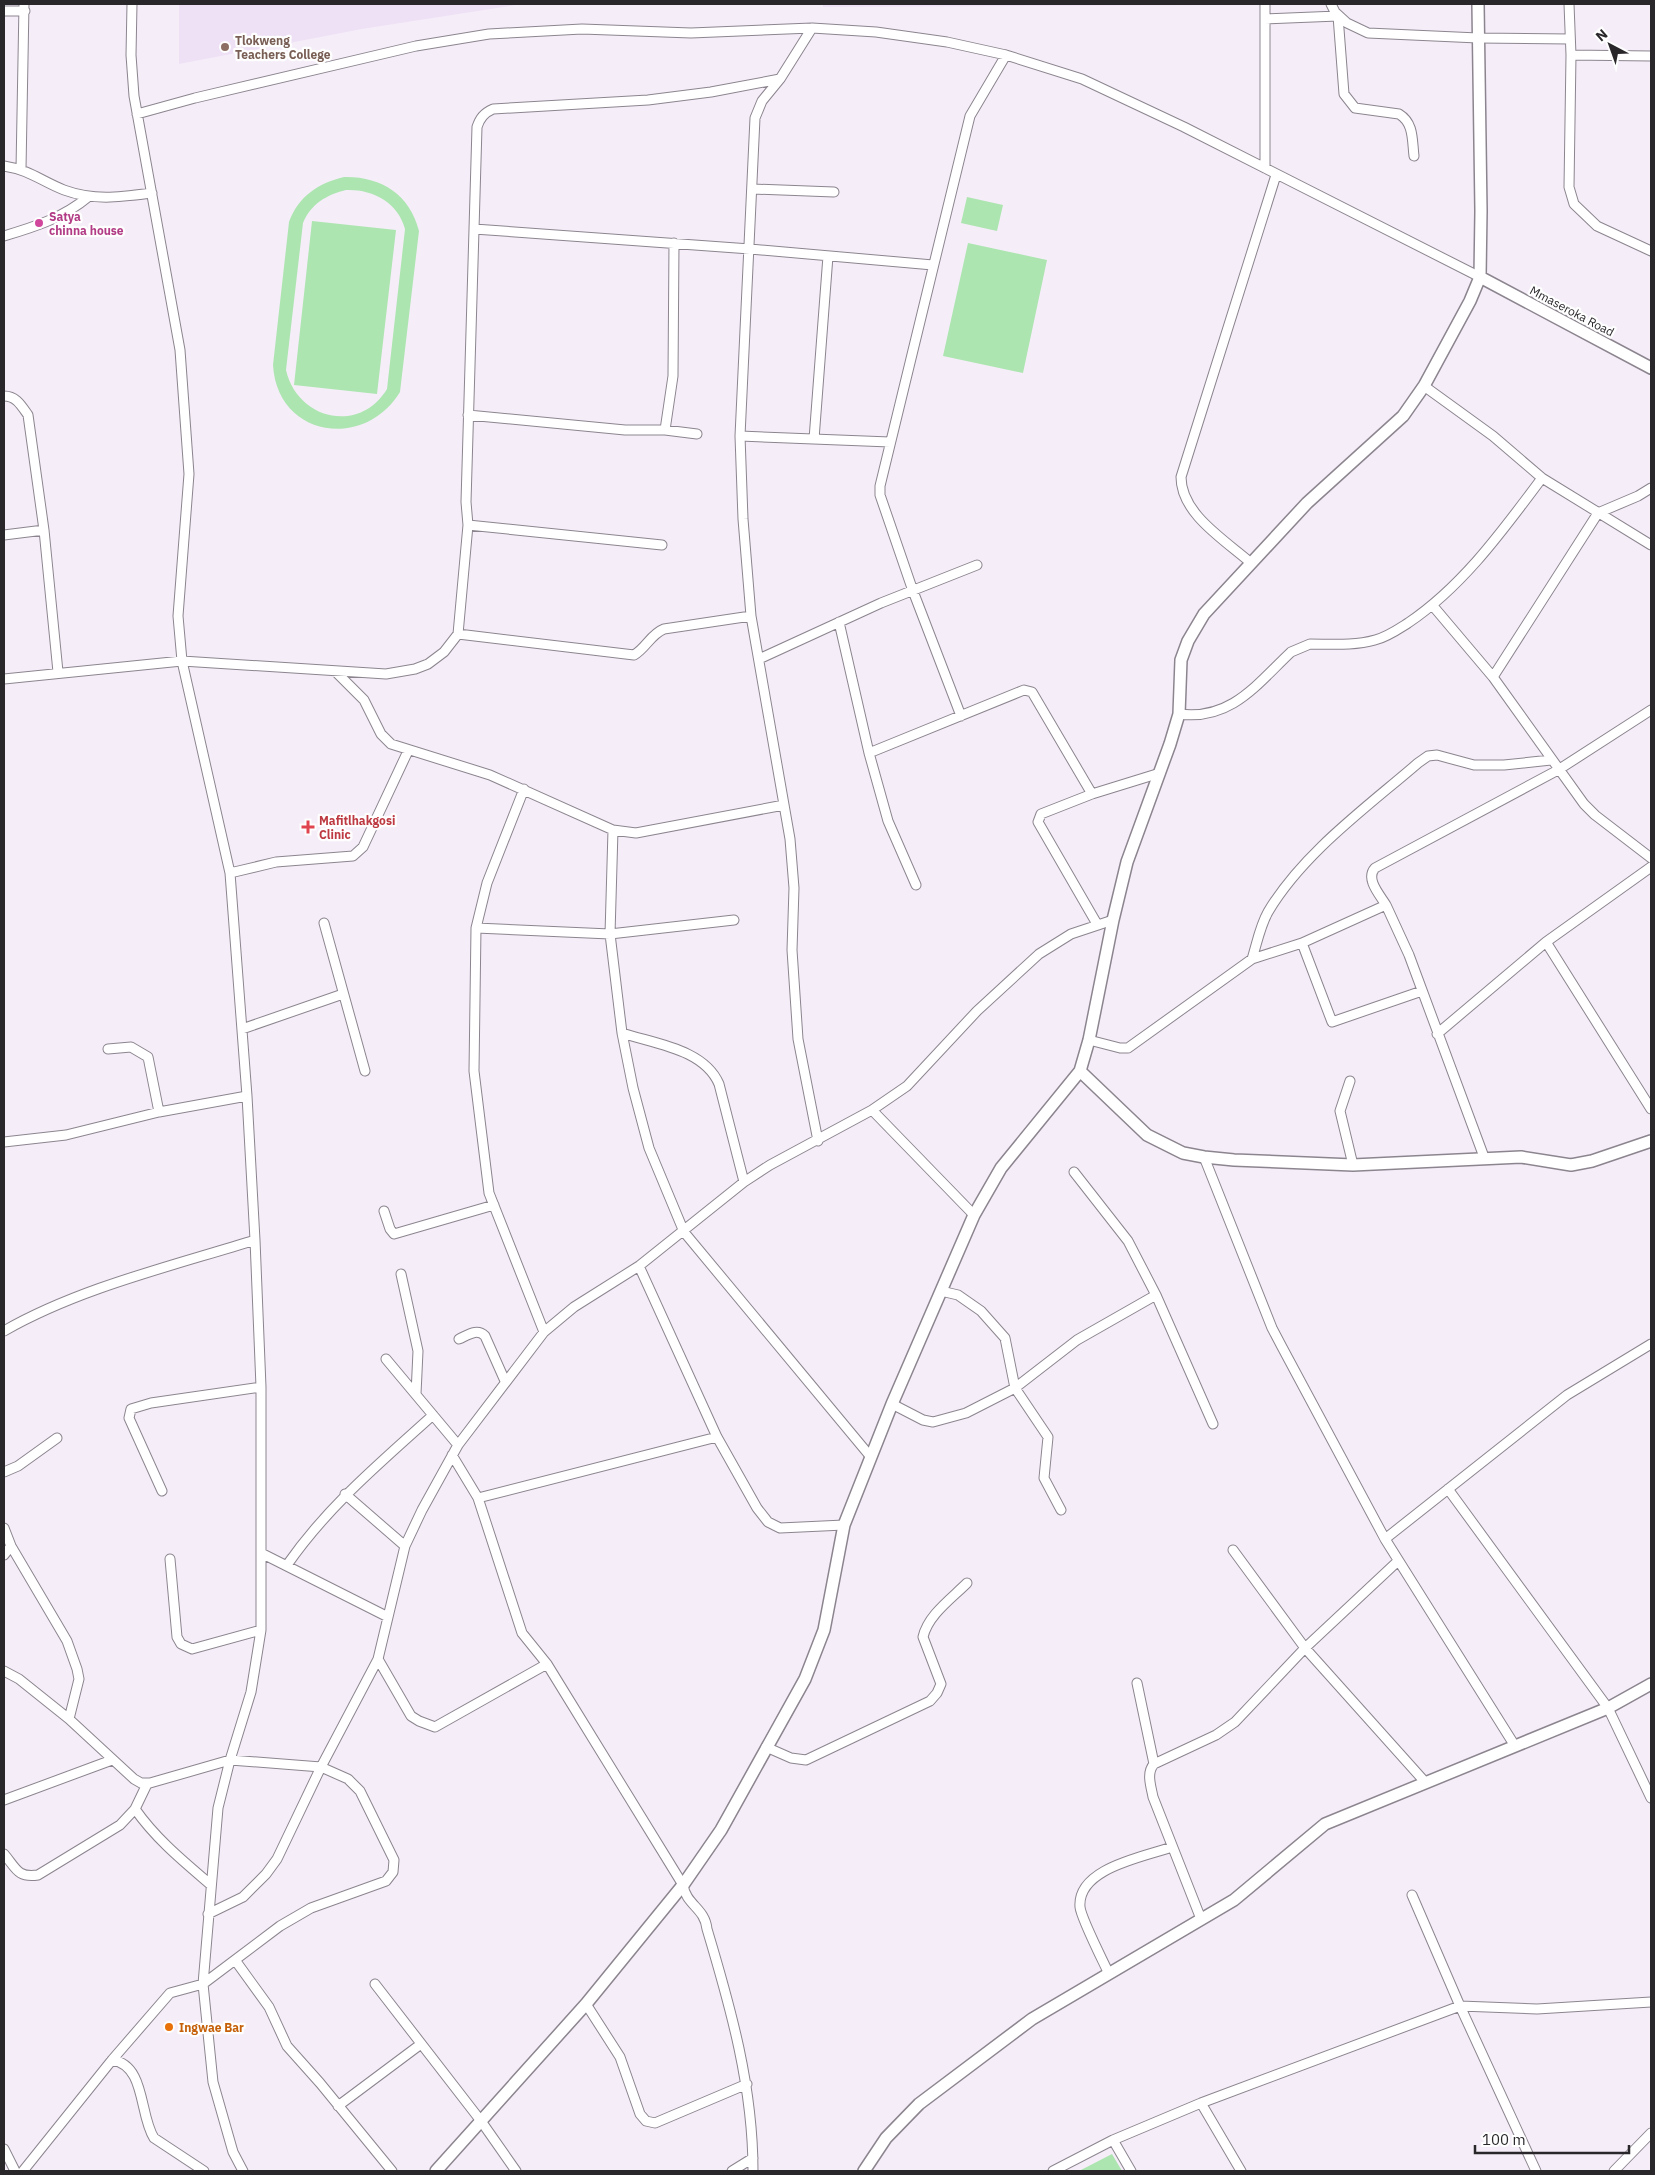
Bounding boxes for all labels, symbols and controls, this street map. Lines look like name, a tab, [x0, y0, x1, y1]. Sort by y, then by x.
north arrow	[1585, 20, 1635, 70]
text: N	[1592, 25, 1611, 45]
place label: Tlokweng Teachers College	[235, 33, 331, 62]
marker: Tlokweng Teachers College	[219, 41, 231, 53]
place label: Satya chinna house	[49, 209, 124, 238]
marker: Satya chinna house	[33, 217, 45, 229]
street label: Mmaseroka Road	[1527, 282, 1617, 340]
place label: Mafitlhakgosi Clinic	[319, 813, 395, 842]
marker: Mafitlhakgosi Clinic	[301, 820, 315, 834]
place label: Ingwae Bar	[179, 2020, 244, 2035]
marker: Ingwae Bar	[163, 2021, 175, 2033]
scale bar	[1475, 2122, 1629, 2154]
text: 100 m	[1482, 2130, 1526, 2149]

